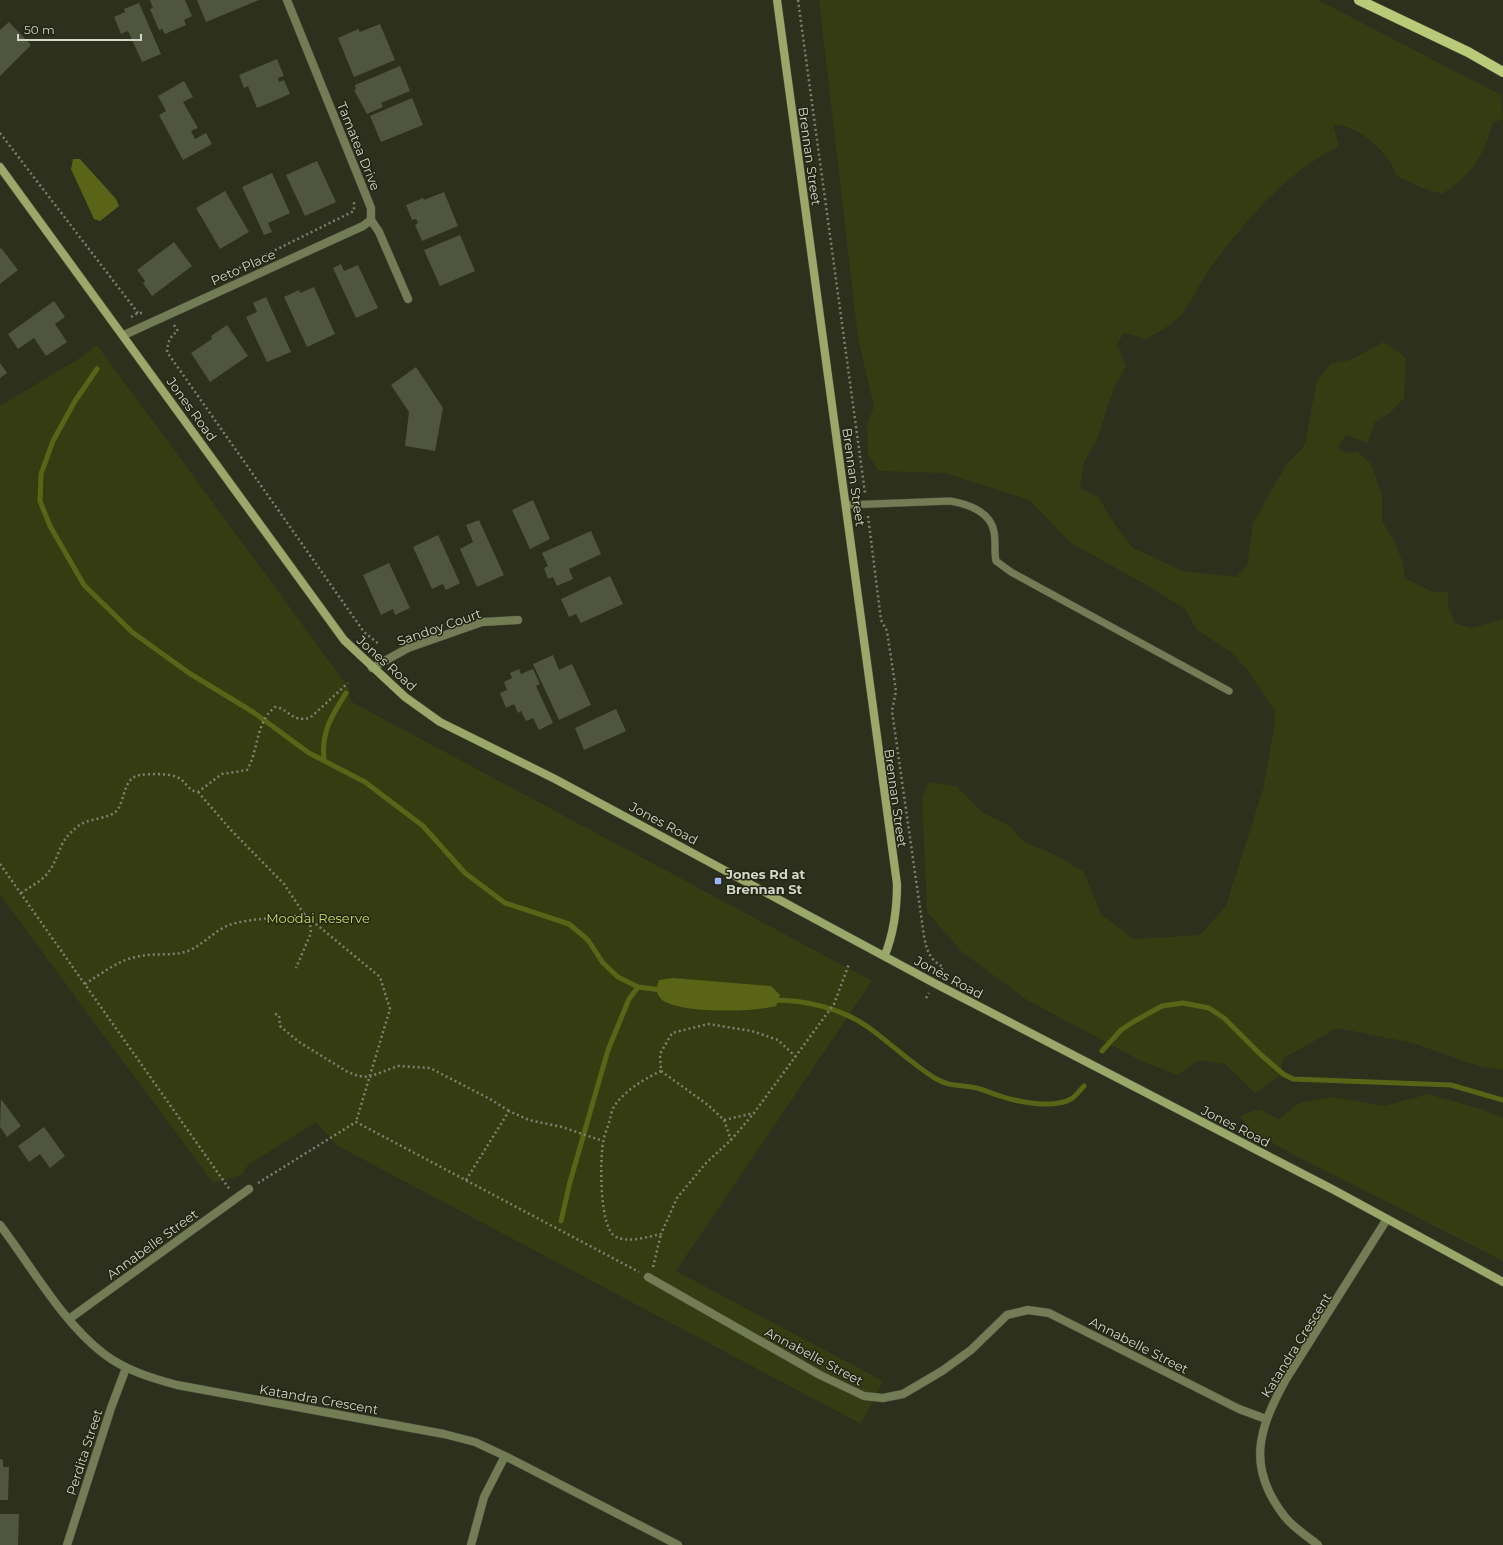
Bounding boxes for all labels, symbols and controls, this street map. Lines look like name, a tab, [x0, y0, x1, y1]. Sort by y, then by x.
scale bar	[18, 16, 141, 42]
text: 50 m	[24, 22, 55, 37]
street label: Tamatea Drive	[334, 99, 384, 193]
street label: Brennan Street	[795, 106, 825, 206]
street label: Peto Place	[208, 246, 278, 288]
street label: Jones Road	[163, 373, 221, 444]
street label: Brennan Street	[839, 427, 869, 527]
street label: Sandoy Court	[395, 605, 483, 649]
street label: Jones Road	[353, 631, 420, 694]
street label: Brennan Street	[881, 748, 911, 848]
street label: Jones Road	[626, 798, 701, 848]
place label: Jones Rd at Brennan St	[725, 866, 806, 897]
marker: Jones Rd at Brennan St	[713, 876, 723, 886]
park label: Moodai Reserve	[266, 910, 370, 926]
street label: Jones Road	[911, 952, 986, 1002]
street label: Jones Road	[1198, 1101, 1273, 1150]
street label: Annabelle Street	[103, 1206, 201, 1282]
street label: Katandra Crescent	[1257, 1290, 1335, 1400]
street label: Annabelle Street	[1087, 1313, 1191, 1377]
street label: Annabelle Street	[762, 1323, 866, 1389]
street label: Katandra Crescent	[258, 1381, 380, 1417]
street label: Perdita Street	[63, 1407, 105, 1497]

